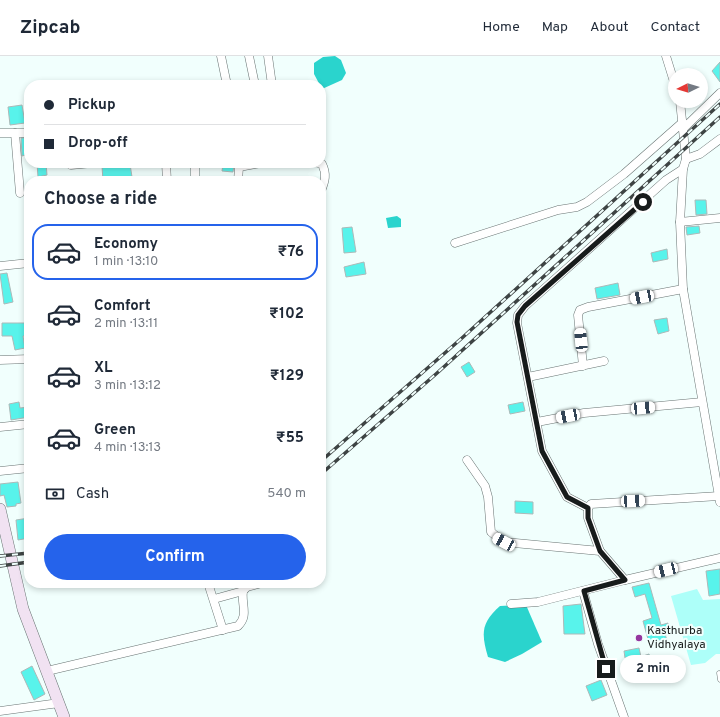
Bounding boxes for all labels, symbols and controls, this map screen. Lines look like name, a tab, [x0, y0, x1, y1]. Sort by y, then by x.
text: Zipcab	[20, 16, 80, 40]
text: Home	[483, 19, 520, 36]
text: Map	[542, 19, 568, 36]
text: About	[590, 19, 629, 36]
text: Contact	[651, 19, 700, 36]
north arrow	[668, 68, 708, 108]
map controls	[668, 68, 708, 108]
text: Pickup	[68, 96, 116, 115]
text: Drop-off	[68, 134, 128, 153]
text: Choose a ride	[44, 188, 157, 211]
route start	[634, 193, 652, 211]
icon: car	[46, 234, 82, 270]
text: Economy	[94, 235, 158, 254]
text: ₹76	[278, 243, 304, 262]
text: 1 min · 13:10	[94, 254, 158, 270]
car	[629, 289, 655, 305]
icon: car	[46, 296, 82, 332]
text: Comfort	[94, 297, 151, 316]
text: ₹102	[269, 305, 304, 324]
text: 2 min · 13:11	[94, 316, 158, 332]
car	[574, 327, 588, 353]
icon: car	[46, 358, 82, 394]
text: XL	[94, 359, 112, 378]
text: ₹129	[270, 367, 304, 386]
text: 3 min · 13:12	[94, 378, 161, 394]
car	[631, 401, 655, 415]
car	[555, 408, 581, 424]
icon: car	[46, 420, 82, 456]
text: Green	[94, 421, 136, 440]
text: ₹55	[276, 429, 304, 448]
text: 4 min · 13:13	[94, 440, 161, 456]
icon: cash	[44, 483, 66, 505]
text: Cash	[76, 485, 109, 504]
text: 540 m	[267, 486, 306, 502]
car	[621, 494, 645, 508]
car	[491, 531, 517, 553]
button: Confirm	[44, 534, 306, 580]
car	[653, 561, 679, 579]
place label: Kasthurba Vidhyalaya	[647, 623, 706, 653]
marker: Kasthurba Vidhyalaya	[634, 633, 644, 643]
callout: 2 min	[620, 655, 686, 683]
route end	[597, 660, 615, 678]
text: 2 min	[636, 661, 670, 677]

